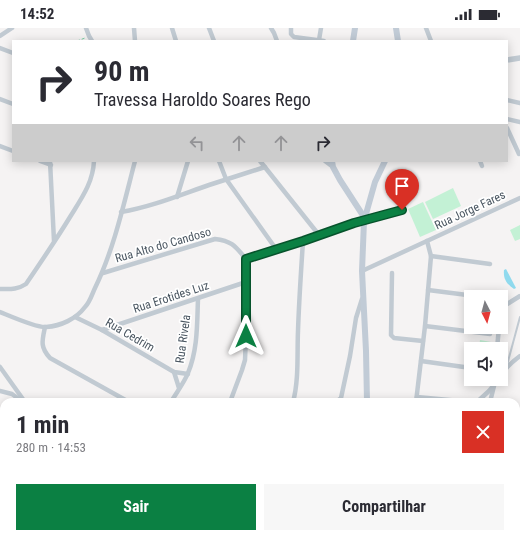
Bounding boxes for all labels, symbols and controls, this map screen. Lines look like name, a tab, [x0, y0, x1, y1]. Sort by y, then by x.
text: 14:52	[20, 5, 54, 23]
text: 90 m	[94, 55, 150, 88]
icon: right	[28, 56, 80, 108]
text: Travessa Haroldo Soares Rego	[94, 89, 311, 110]
icon: left	[186, 132, 208, 154]
icon: ahead	[228, 132, 250, 154]
icon: ahead	[270, 132, 292, 154]
icon: right	[312, 132, 334, 154]
pin	[385, 169, 419, 210]
icon: arrive	[391, 175, 413, 197]
street label: Rua Jorge Fares	[432, 188, 508, 232]
street label: Rua Alto do Candoso	[113, 225, 213, 265]
street label: Rua Erotides Luz	[131, 278, 211, 316]
north arrow	[464, 290, 508, 334]
map controls	[464, 290, 508, 386]
street label: Rua Rivela	[173, 314, 193, 364]
street label: Rua Cedrim	[103, 315, 157, 355]
position arrow	[225, 315, 267, 357]
button: sound	[464, 342, 508, 386]
text: 1 min	[16, 411, 69, 439]
button: close	[462, 411, 504, 453]
text: 280 m · 14:53	[16, 440, 86, 455]
button: Sair	[16, 484, 256, 530]
button: Compartilhar	[264, 484, 504, 530]

